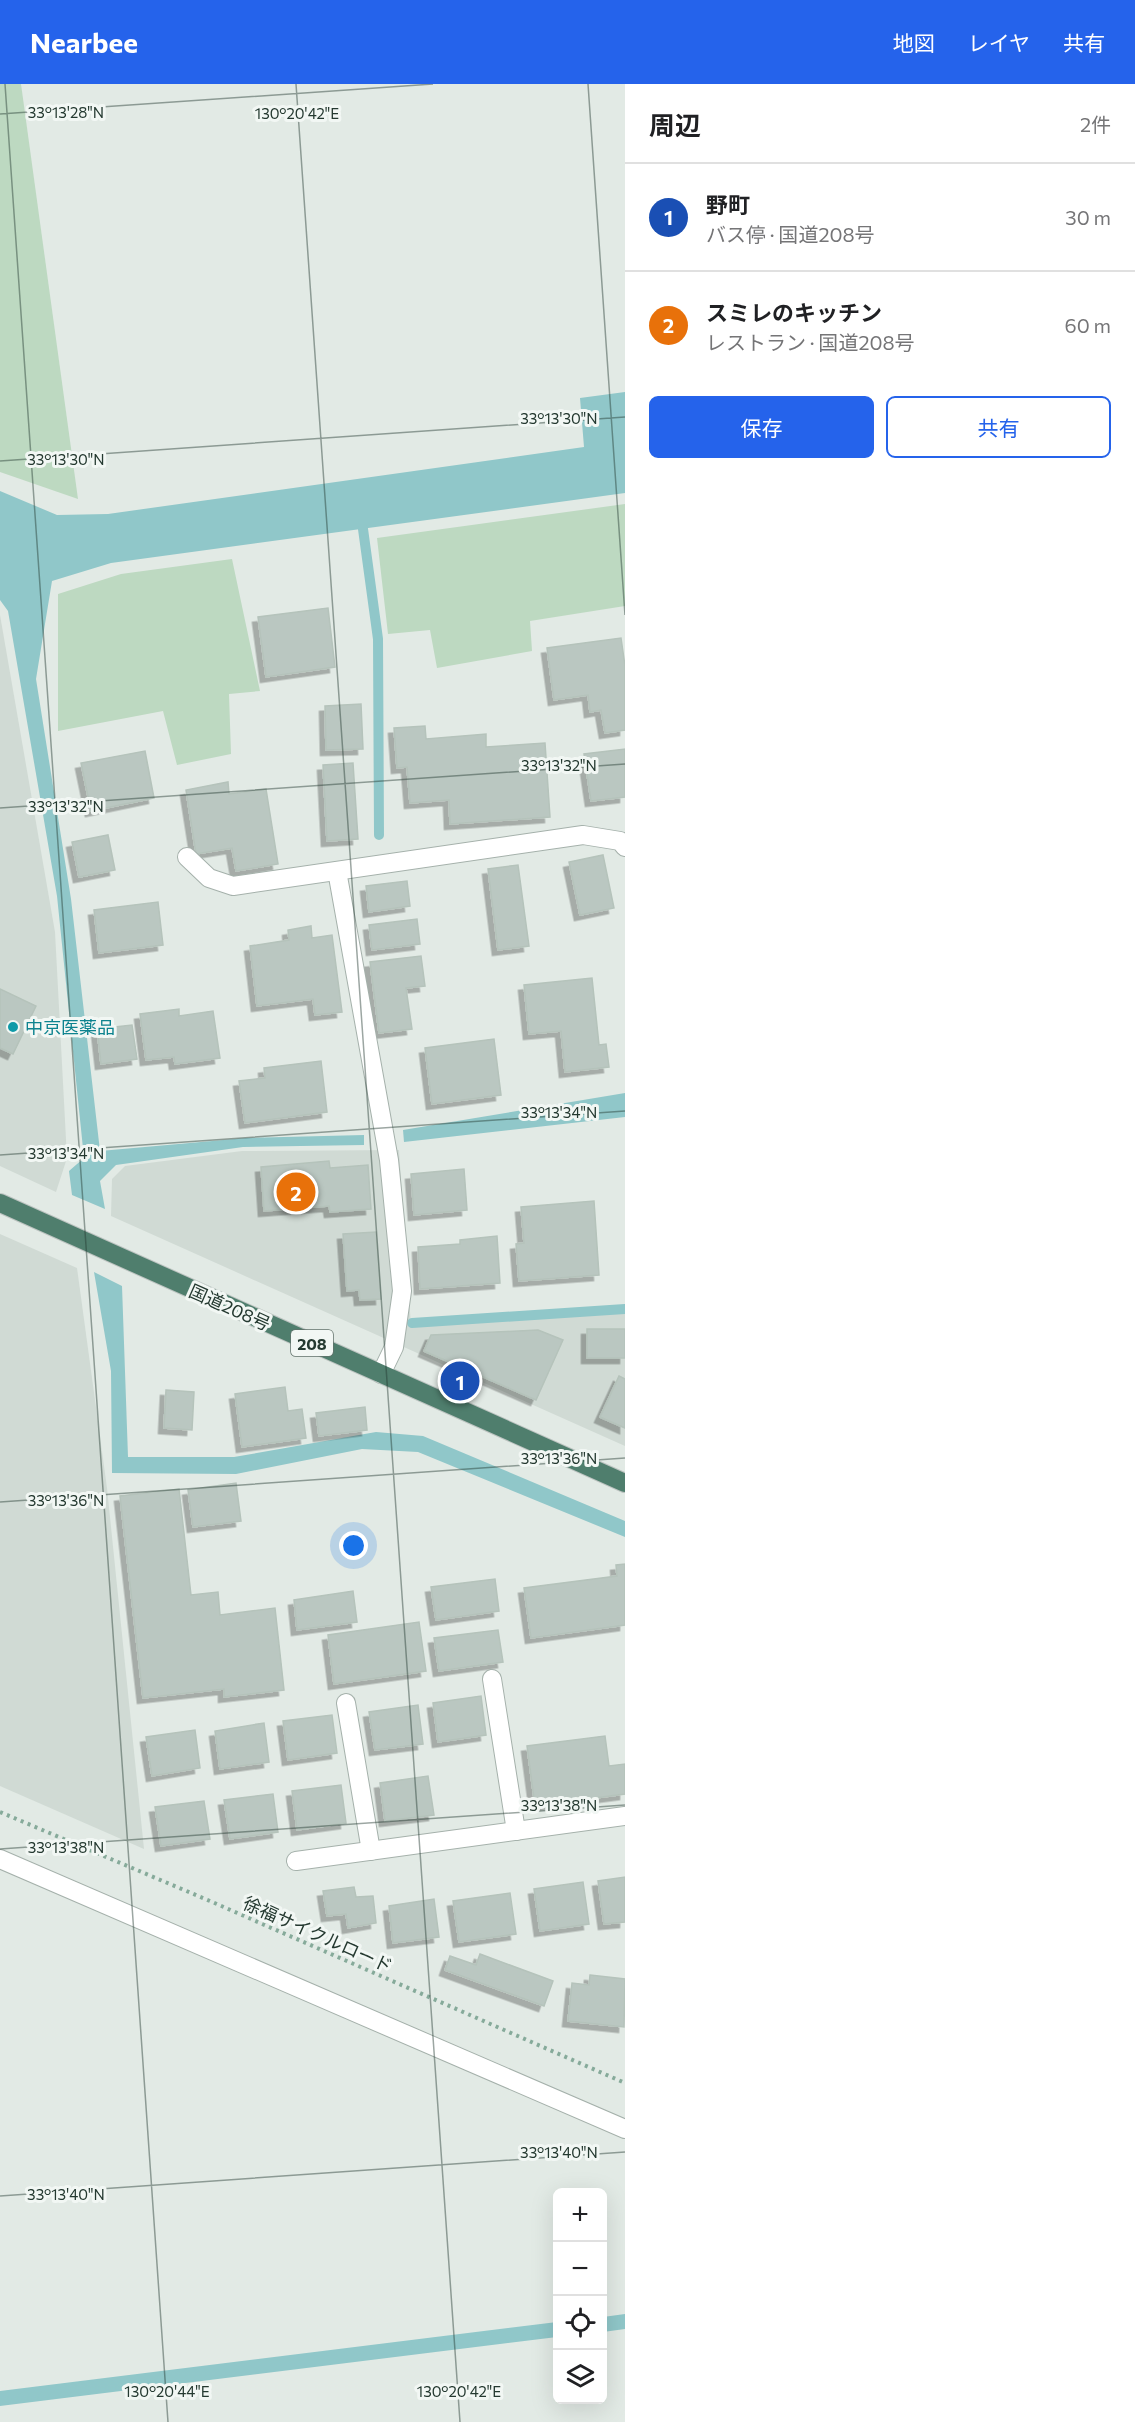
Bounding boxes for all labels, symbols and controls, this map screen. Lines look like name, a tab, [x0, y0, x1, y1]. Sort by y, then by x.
text: Nearbee	[30, 25, 138, 59]
text: 地図	[893, 30, 935, 55]
text: レイヤ	[968, 30, 1030, 55]
text: 共有	[1063, 30, 1105, 55]
text: 33°13'28"N	[28, 103, 104, 121]
text: 130°20'42"E	[255, 104, 339, 122]
text: 周辺	[649, 109, 701, 140]
text: 2件	[1080, 112, 1111, 136]
text: 野町	[706, 191, 750, 218]
text: 1	[664, 205, 673, 229]
text: 30 m	[1065, 205, 1111, 229]
text: バス停 · 国道208号	[706, 222, 875, 246]
text: スミレのキッチン	[706, 299, 882, 326]
text: 2	[663, 313, 674, 337]
text: 60 m	[1065, 313, 1111, 337]
text: レストラン · 国道208号	[706, 330, 915, 354]
button: 保存	[649, 396, 874, 458]
button: 共有	[886, 396, 1111, 458]
text: 33°13'30"N	[520, 409, 598, 427]
text: 33°13'30"N	[27, 450, 105, 468]
text: 33°13'32"N	[521, 756, 597, 774]
text: 33°13'32"N	[28, 797, 104, 815]
place label: 中京医薬品	[25, 1016, 115, 1038]
marker: 中京医薬品	[6, 1020, 20, 1034]
text: 33°13'34"N	[521, 1103, 597, 1121]
text: 33°13'34"N	[28, 1144, 104, 1162]
pin: 2	[276, 1170, 316, 1214]
street label: 国道208号	[186, 1279, 274, 1335]
road number: 208	[291, 1330, 333, 1356]
pin: 1	[440, 1358, 480, 1404]
text: 33°13'36"N	[521, 1449, 597, 1467]
text: 33°13'36"N	[28, 1491, 104, 1509]
your location	[339, 1531, 368, 1560]
text: 33°13'38"N	[521, 1796, 597, 1814]
text: 33°13'38"N	[28, 1838, 104, 1856]
street label: 徐福サイクルロード	[240, 1891, 396, 1977]
text: 33°13'40"N	[520, 2143, 598, 2161]
text: 33°13'40"N	[27, 2185, 105, 2203]
map controls	[553, 2188, 607, 2404]
button: +	[553, 2188, 607, 2242]
button: −	[553, 2242, 607, 2296]
button: locate	[553, 2296, 607, 2350]
button: layers	[553, 2350, 607, 2404]
text: 130°20'44"E	[124, 2382, 210, 2400]
text: 130°20'42"E	[417, 2382, 501, 2400]

